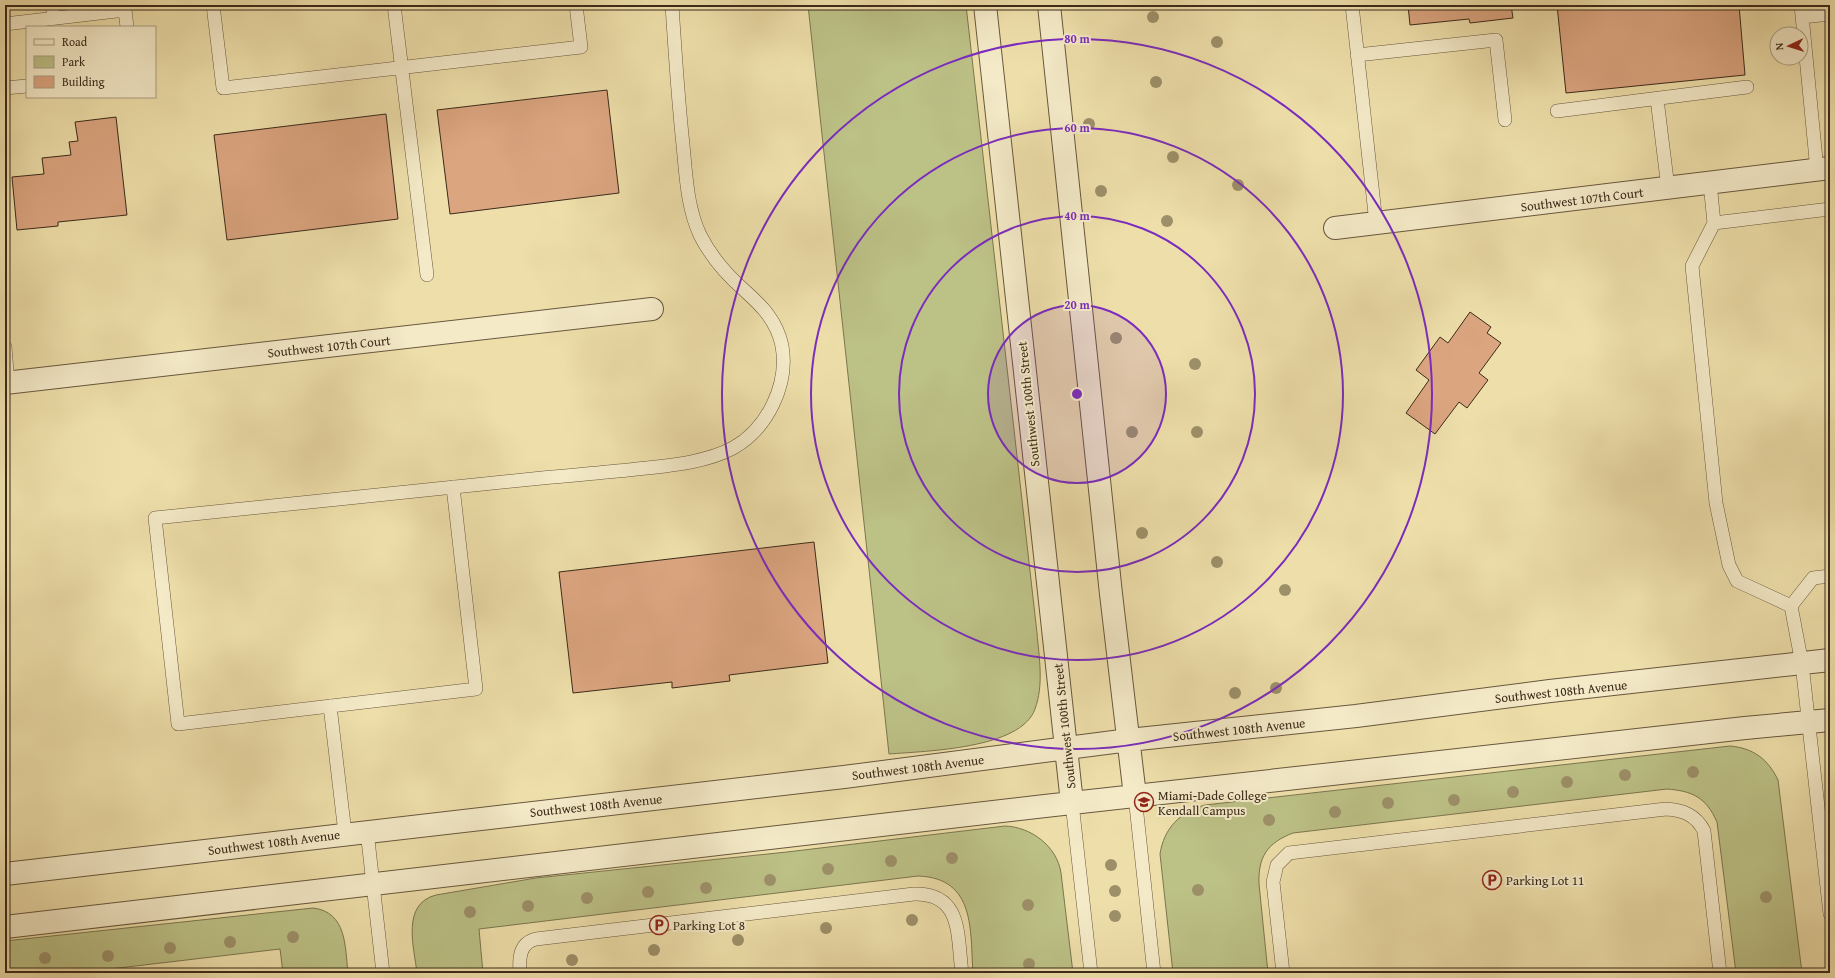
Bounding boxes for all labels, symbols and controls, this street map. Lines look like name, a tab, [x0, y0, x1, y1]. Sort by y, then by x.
legend	[26, 26, 156, 98]
north arrow	[1769, 26, 1809, 66]
text: 80 m	[1064, 30, 1090, 47]
text: Road	[62, 33, 88, 50]
text: N	[1771, 42, 1787, 51]
text: Park	[62, 53, 86, 70]
text: Building	[62, 73, 105, 90]
text: 60 m	[1064, 119, 1090, 136]
street label: Southwest 107th Court	[1519, 182, 1645, 216]
text: 40 m	[1064, 207, 1090, 224]
text: 20 m	[1064, 296, 1090, 313]
street label: Southwest 107th Court	[266, 331, 392, 362]
street label: Southwest 100th Street	[1012, 340, 1045, 468]
centre of rings	[1070, 387, 1084, 401]
street label: Southwest 100th Street	[1048, 662, 1081, 790]
street label: Southwest 108th Avenue	[1494, 675, 1628, 708]
street label: Southwest 108th Avenue	[1172, 713, 1306, 746]
street label: Southwest 108th Avenue	[851, 750, 985, 785]
place label: Miami-Dade College Kendall Campus	[1158, 786, 1267, 820]
street label: Southwest 108th Avenue	[529, 789, 663, 822]
school or university icon: Miami-Dade College Kendall Campus	[1133, 791, 1155, 813]
street label: Southwest 108th Avenue	[207, 825, 341, 860]
parking icon: Parking Lot 11	[1481, 869, 1503, 891]
place label: Parking Lot 11	[1506, 871, 1584, 890]
parking icon: Parking Lot 8	[648, 914, 670, 936]
place label: Parking Lot 8	[673, 916, 745, 935]

